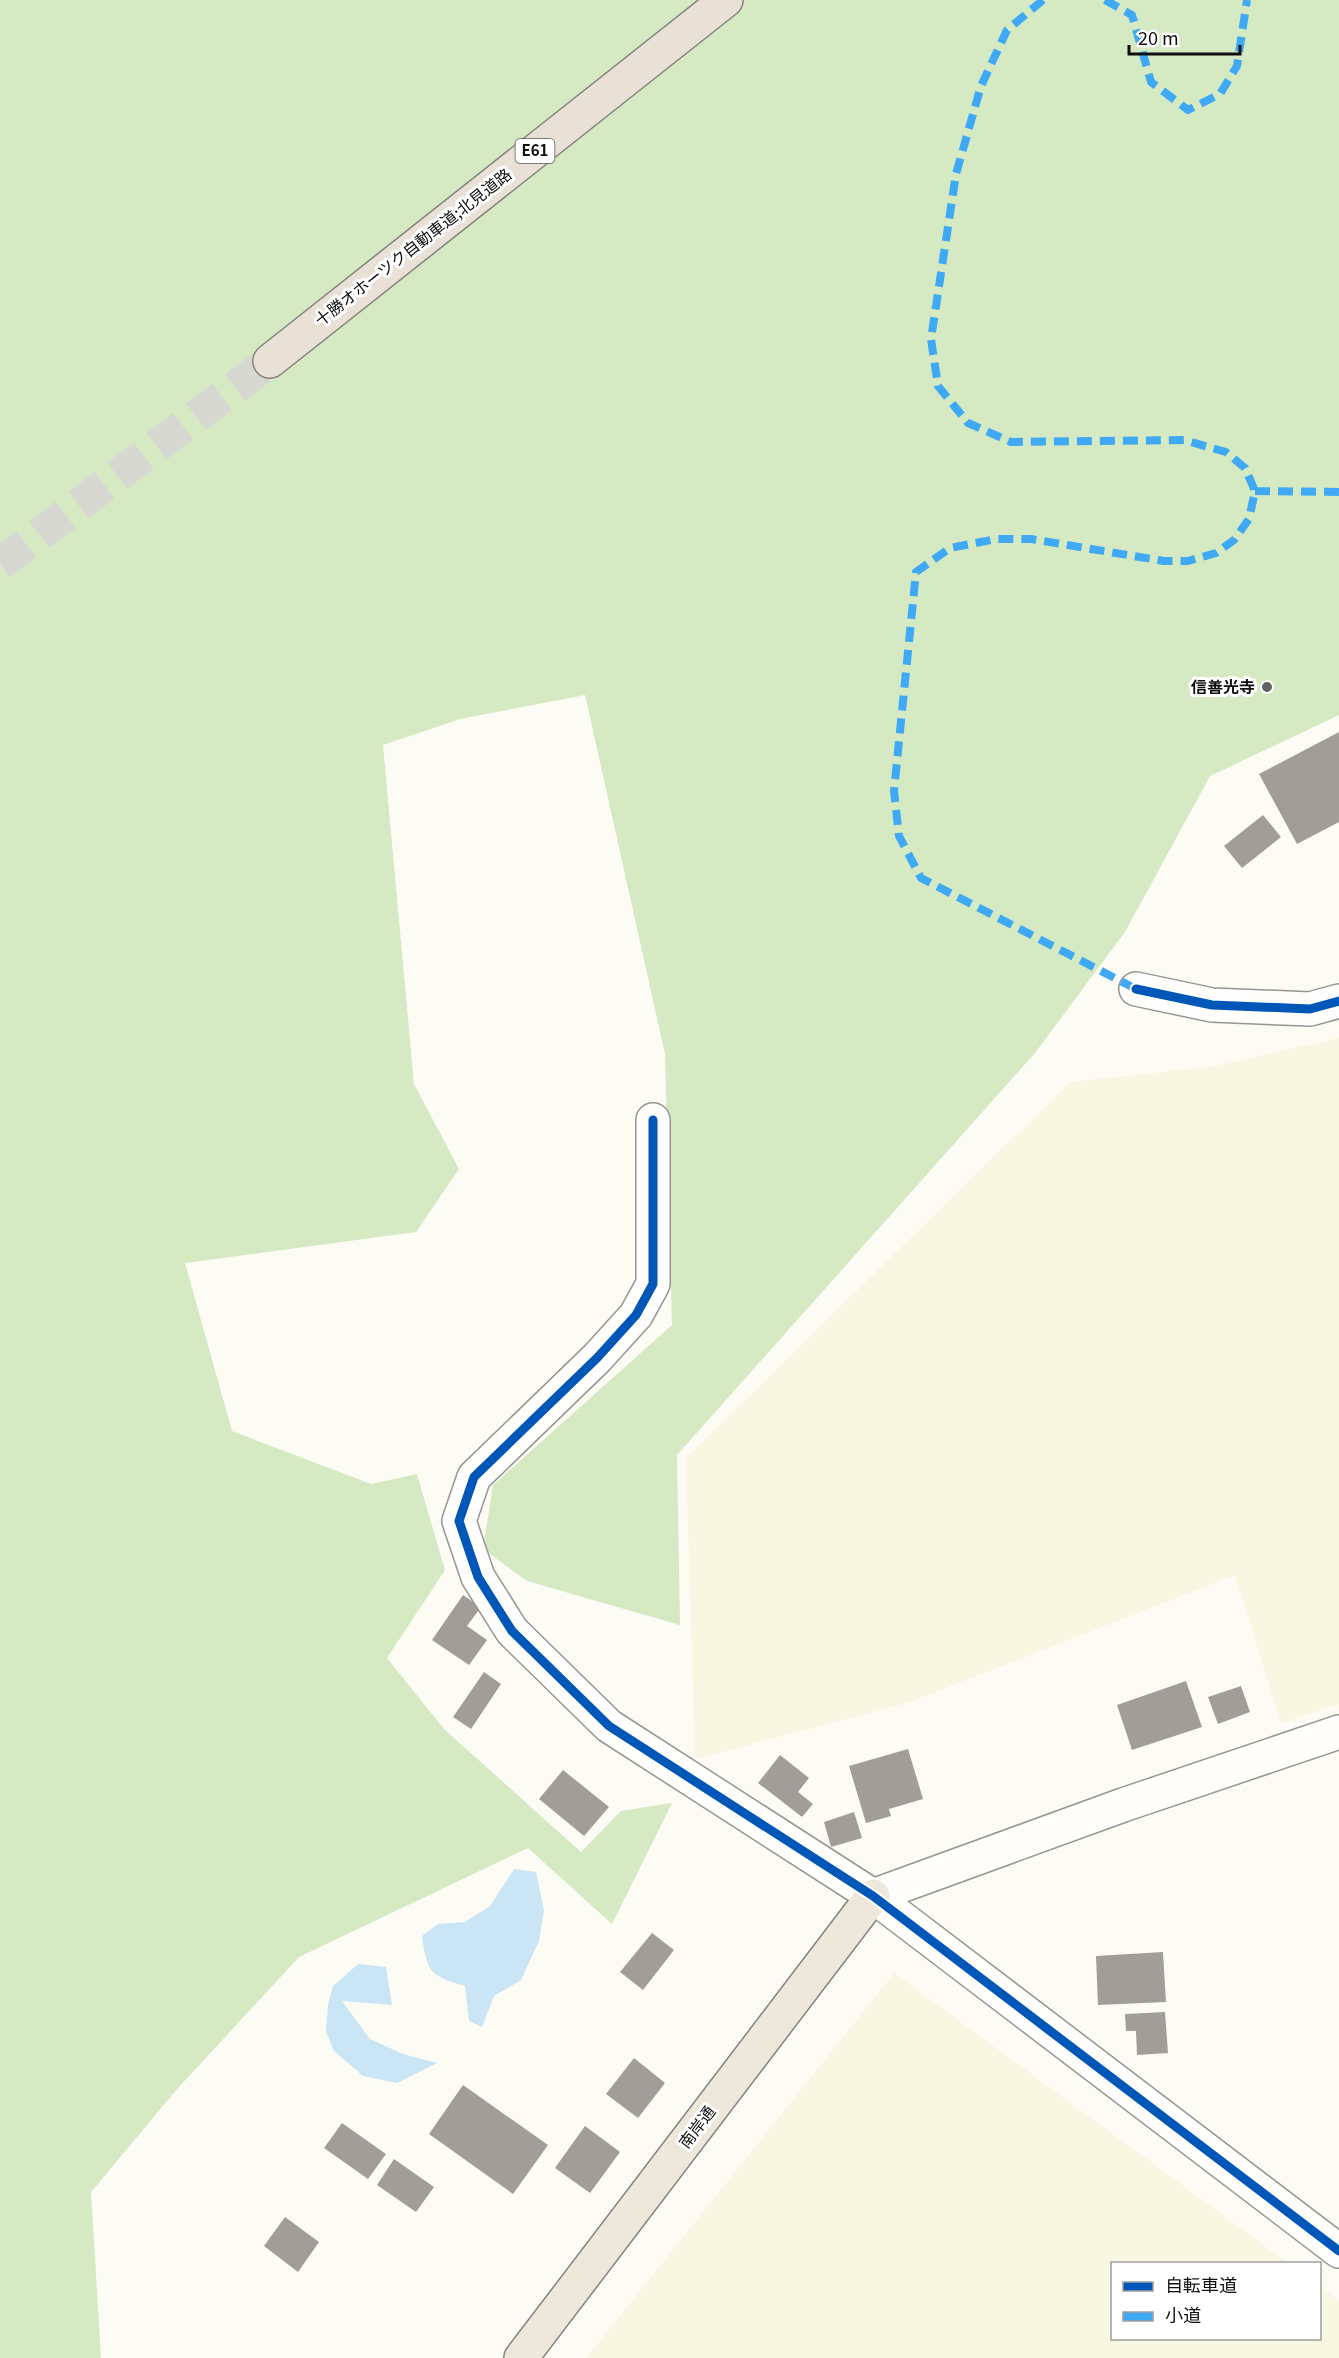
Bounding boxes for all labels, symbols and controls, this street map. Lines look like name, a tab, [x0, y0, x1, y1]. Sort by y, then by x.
scale bar	[1129, 18, 1240, 56]
text: 20 m	[1138, 24, 1179, 50]
road number: E61	[516, 139, 554, 163]
street label: 十勝オホーツク自動車道;北見道路	[309, 162, 516, 331]
place label: 信善光寺	[1190, 674, 1255, 698]
marker: 信善光寺	[1260, 680, 1274, 694]
street label: 南岸通	[672, 2100, 720, 2153]
legend	[1111, 2262, 1321, 2340]
text: 自転車道	[1165, 2271, 1237, 2297]
text: 小道	[1165, 2301, 1201, 2327]

